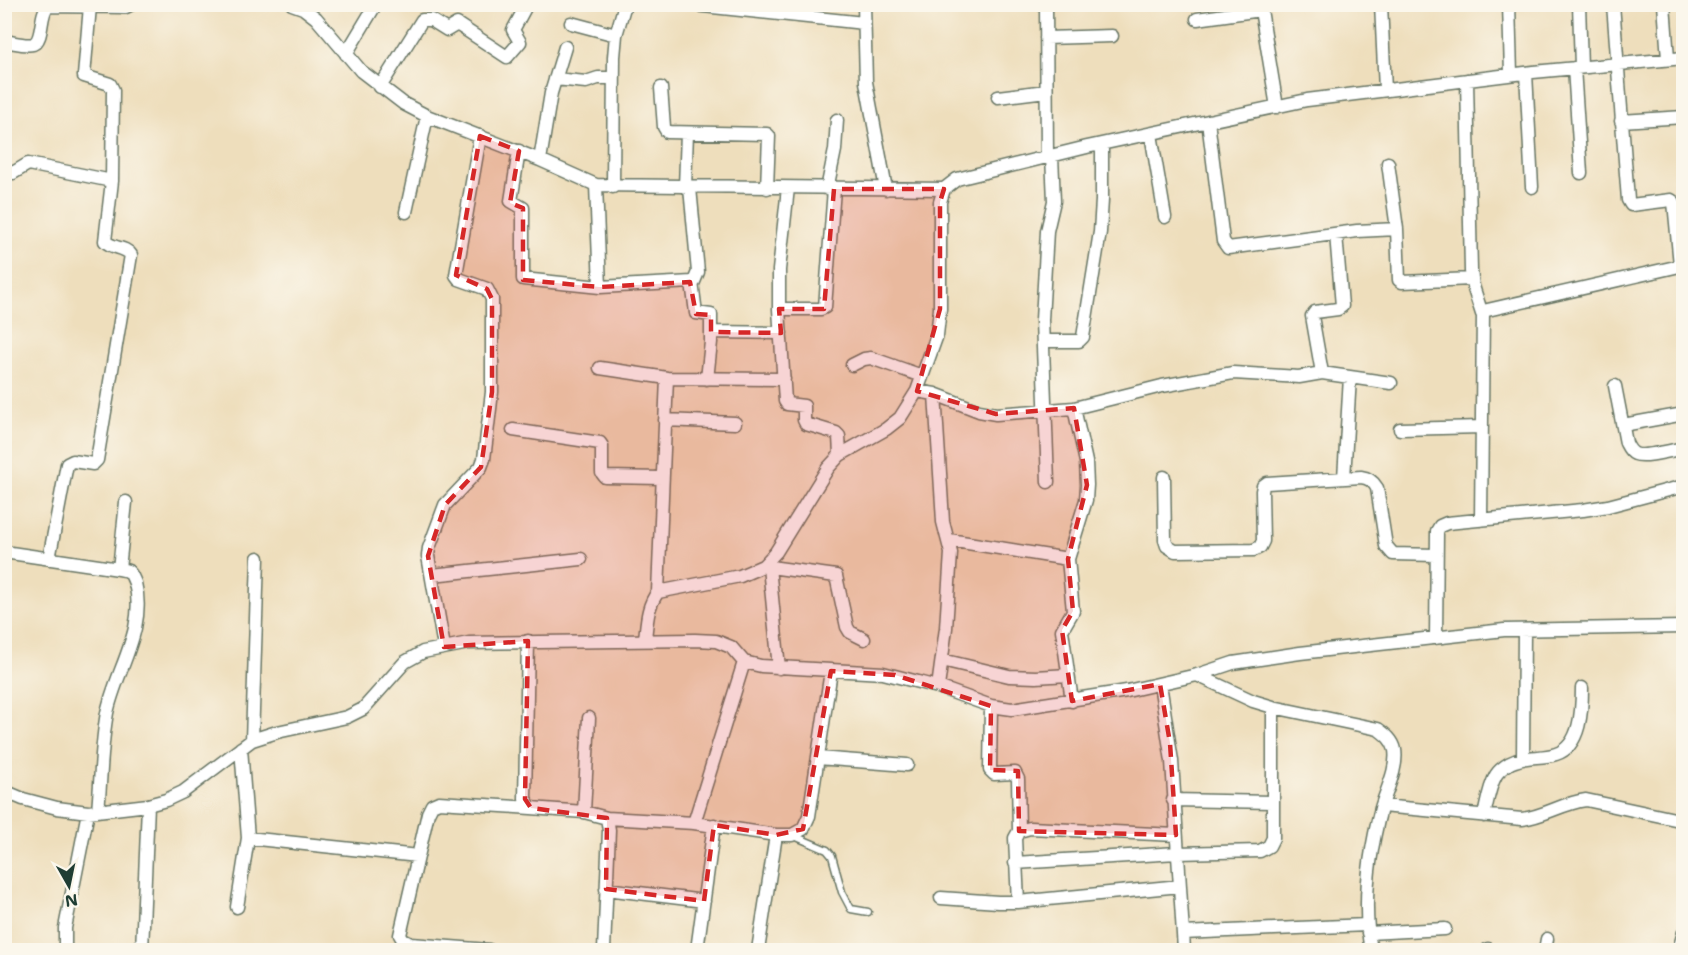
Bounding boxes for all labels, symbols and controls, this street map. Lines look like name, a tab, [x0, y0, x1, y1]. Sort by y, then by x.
north arrow	[39, 856, 99, 916]
text: N	[63, 889, 79, 912]

